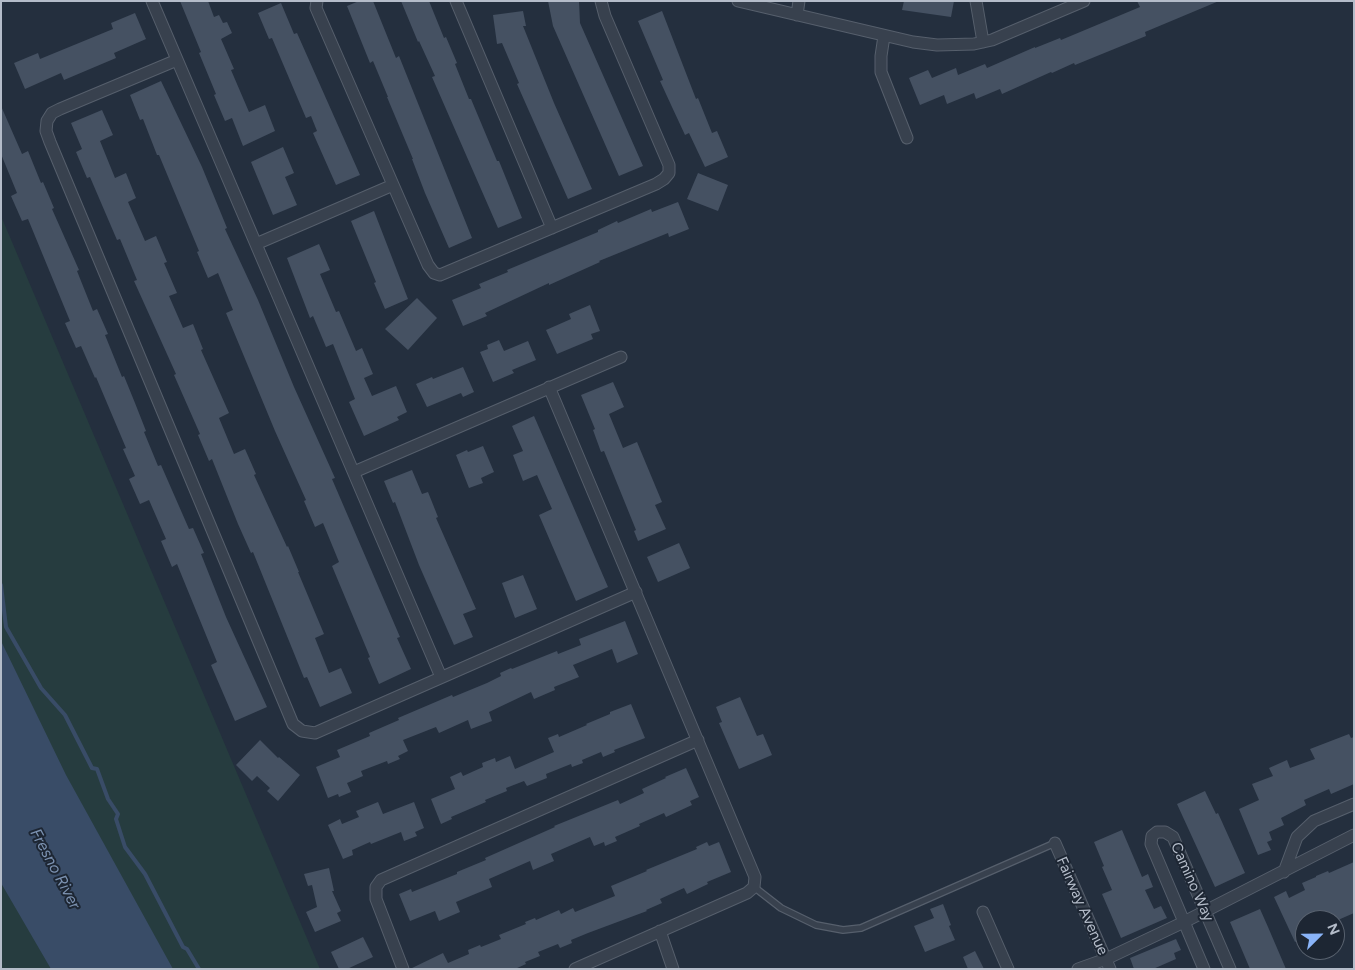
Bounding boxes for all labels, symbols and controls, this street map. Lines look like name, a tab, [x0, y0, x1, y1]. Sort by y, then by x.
water label: Fresno River	[26, 825, 84, 913]
street label: Camino Way	[1167, 840, 1217, 924]
street label: Fairway Avenue	[1052, 854, 1112, 958]
north arrow	[1295, 910, 1345, 960]
text: N	[1323, 921, 1343, 938]

